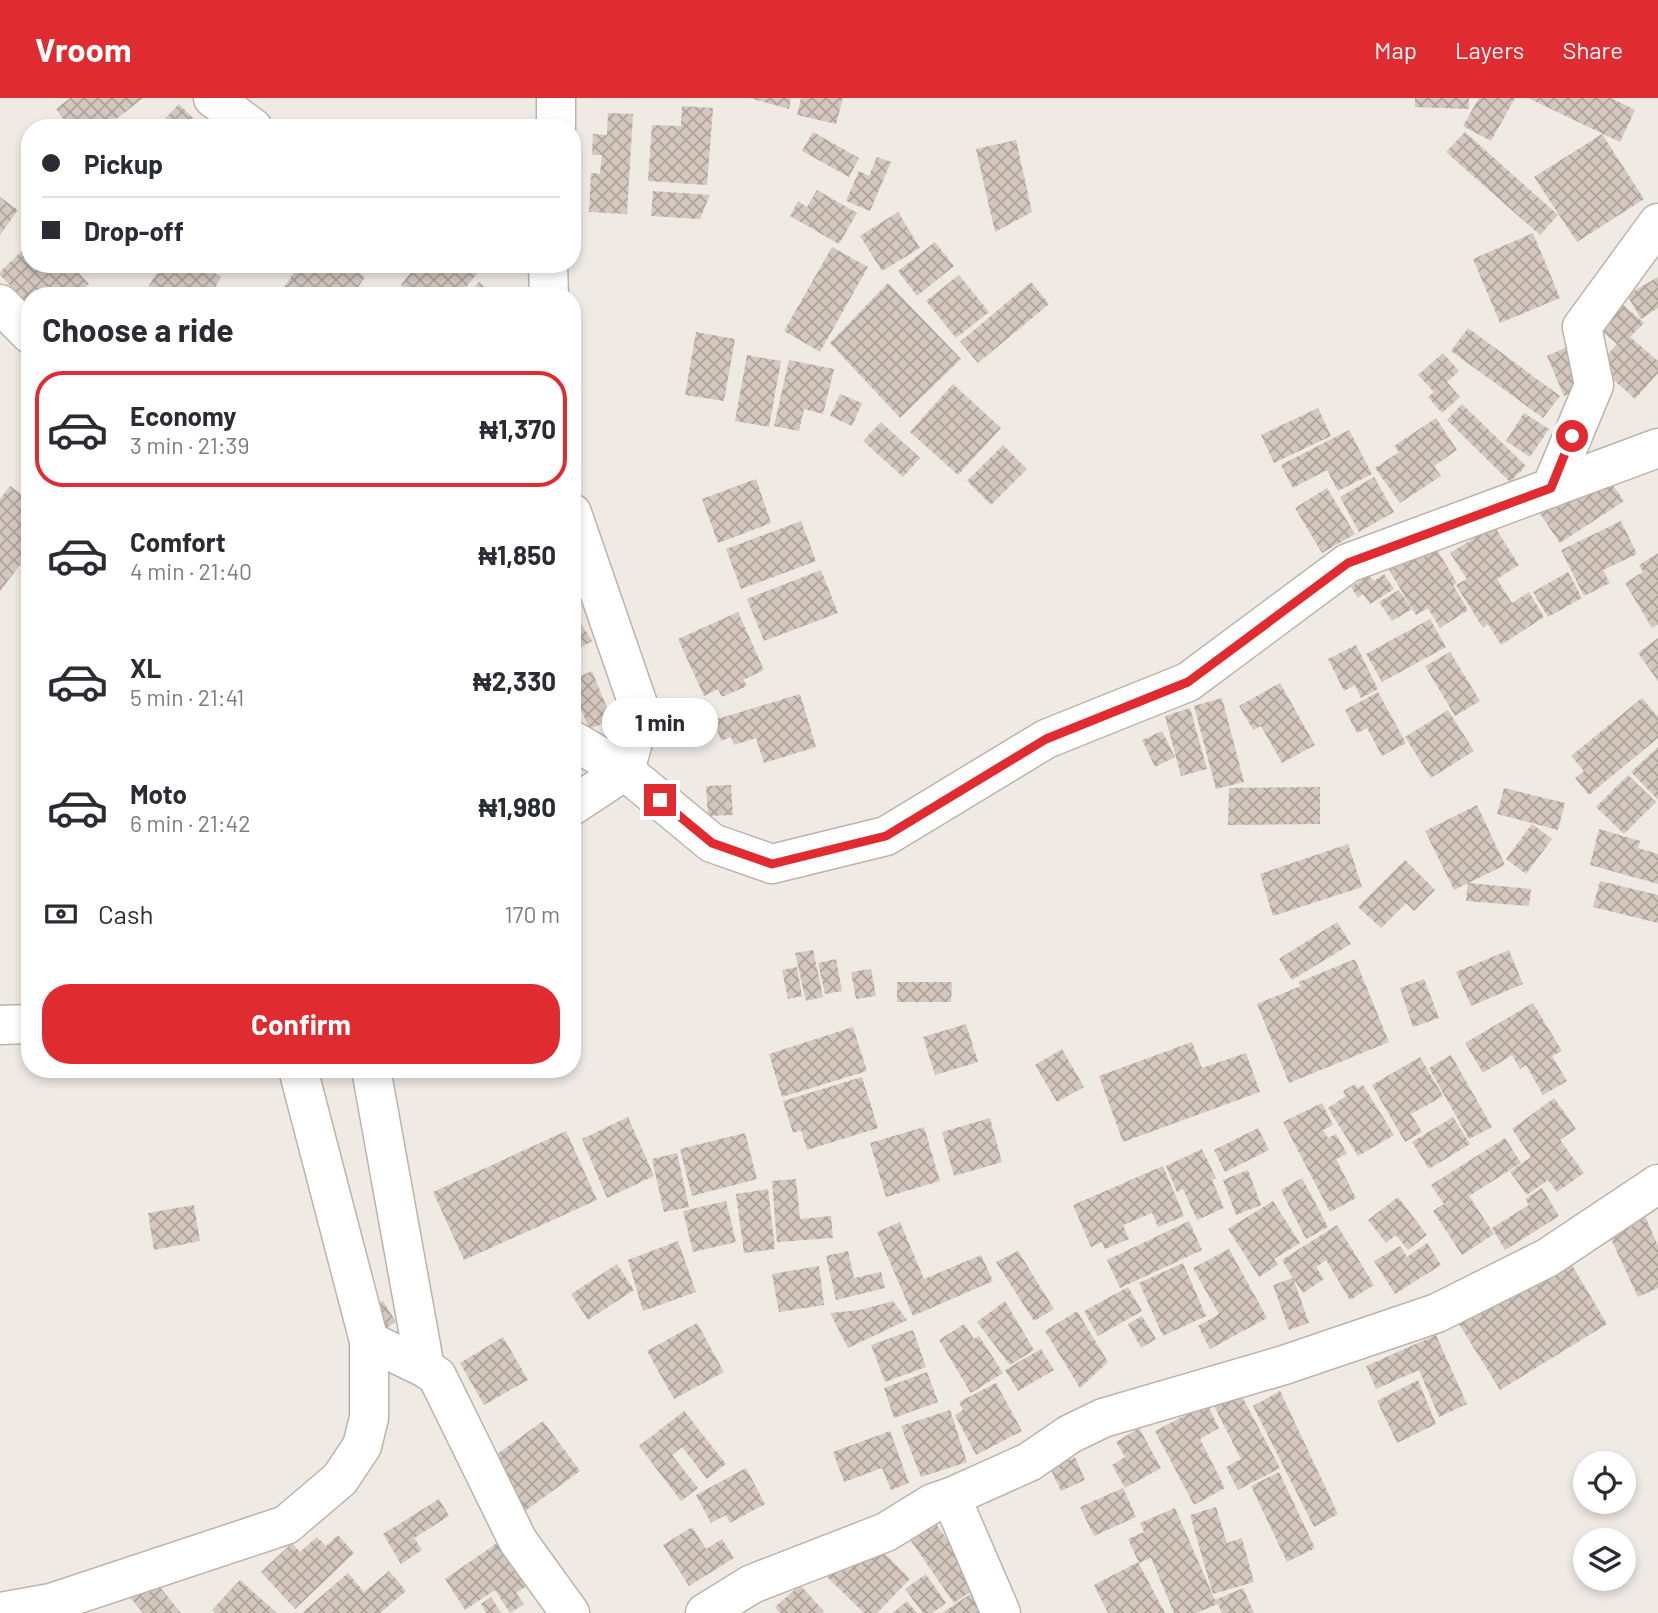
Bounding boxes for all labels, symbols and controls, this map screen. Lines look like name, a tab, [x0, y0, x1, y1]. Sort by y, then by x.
text: Vroom	[35, 29, 132, 69]
text: Map	[1374, 35, 1417, 64]
text: Layers	[1455, 35, 1524, 64]
text: Share	[1562, 35, 1623, 64]
text: Pickup	[84, 148, 163, 179]
text: Drop-off	[84, 215, 184, 246]
text: Choose a ride	[42, 310, 234, 348]
icon: car	[46, 398, 109, 461]
text: Economy	[130, 400, 236, 431]
text: ₦1,370	[479, 413, 556, 444]
route start	[1556, 420, 1588, 452]
text: 3 min · 21:39	[130, 431, 249, 459]
icon: car	[46, 524, 109, 587]
text: Comfort	[130, 526, 226, 557]
text: ₦1,850	[478, 539, 556, 570]
text: 4 min · 21:40	[130, 557, 252, 585]
icon: car	[46, 650, 109, 713]
text: XL	[130, 652, 161, 683]
text: ₦2,330	[473, 665, 556, 696]
text: 5 min · 21:41	[130, 683, 244, 711]
callout: 1 min	[602, 698, 718, 748]
text: 1 min	[635, 708, 685, 736]
icon: car	[46, 776, 109, 839]
text: Moto	[130, 778, 187, 809]
route end	[644, 784, 676, 816]
text: ₦1,980	[478, 791, 556, 822]
text: 6 min · 21:42	[130, 809, 251, 837]
icon: cash	[42, 895, 80, 933]
text: Cash	[98, 898, 153, 929]
text: 170 m	[504, 900, 560, 928]
button: Confirm	[42, 984, 560, 1064]
map controls	[1573, 1451, 1636, 1591]
button: locate	[1573, 1451, 1636, 1514]
button: layers	[1573, 1528, 1636, 1591]

